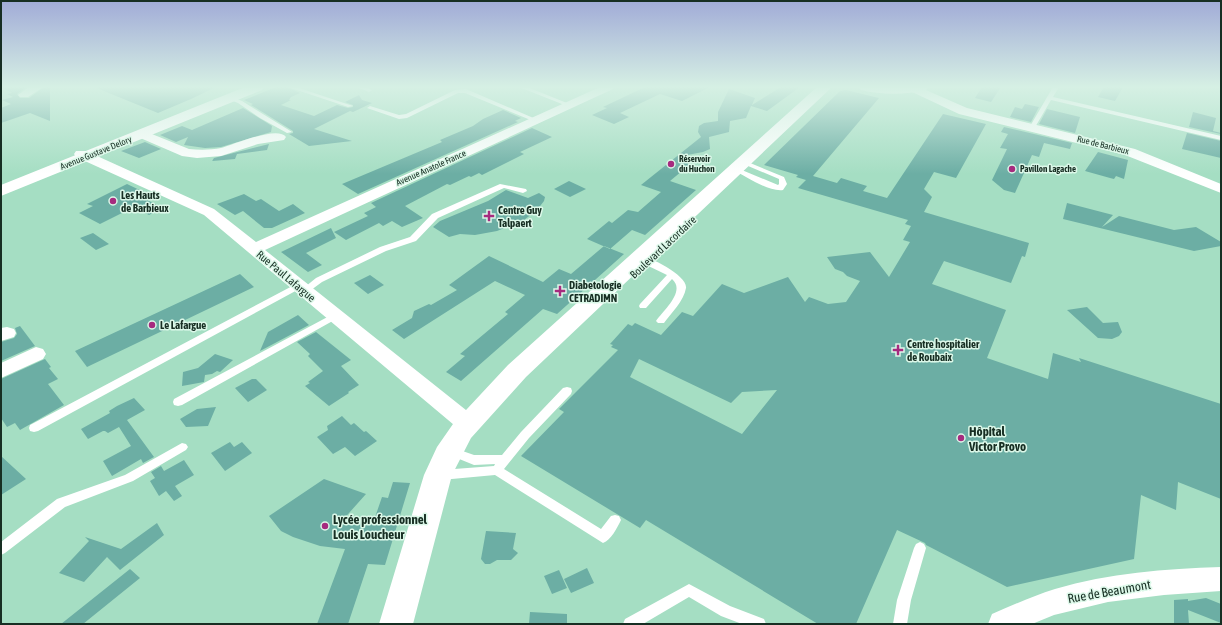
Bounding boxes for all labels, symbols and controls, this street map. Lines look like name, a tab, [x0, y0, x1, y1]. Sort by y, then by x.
street label: Avenue Gustave Delory	[59, 134, 133, 172]
street label: Rue de Barbieux	[1076, 134, 1130, 156]
street label: Avenue Anatole France	[395, 148, 467, 188]
place label: Réservoir du Huchon	[679, 154, 715, 174]
marker: Réservoir du Huchon	[666, 159, 676, 169]
marker: Pavillon Lagache	[1007, 164, 1017, 174]
place label: Pavillon Lagache	[1020, 164, 1076, 174]
place label: Les Hauts de Barbieux	[121, 189, 169, 214]
marker: Les Hauts de Barbieux	[108, 196, 118, 206]
place label: Centre Guy Talpaert	[498, 204, 542, 229]
marker: Centre Guy Talpaert	[483, 210, 495, 222]
street label: Boulevard Lacordaire	[628, 213, 698, 281]
street label: Rue Paul Lafargue	[254, 248, 318, 304]
place label: Diabetologie CETRADIMN	[569, 279, 621, 304]
marker: Diabetologie CETRADIMN	[554, 285, 566, 297]
place label: Le Lafargue	[160, 319, 206, 331]
marker: Le Lafargue	[147, 320, 157, 330]
place label: Centre hospitalier de Roubaix	[907, 338, 980, 363]
marker: Centre hospitalier de Roubaix	[892, 344, 904, 356]
place label: Hôpital Victor Provo	[968, 424, 1026, 454]
marker: Hôpital Victor Provo	[956, 433, 966, 443]
place label: Lycée professionnel Louis Loucheur	[333, 512, 428, 542]
marker: Lycée professionnel Louis Loucheur	[320, 521, 330, 531]
street label: Rue de Beaumont	[1066, 577, 1152, 606]

